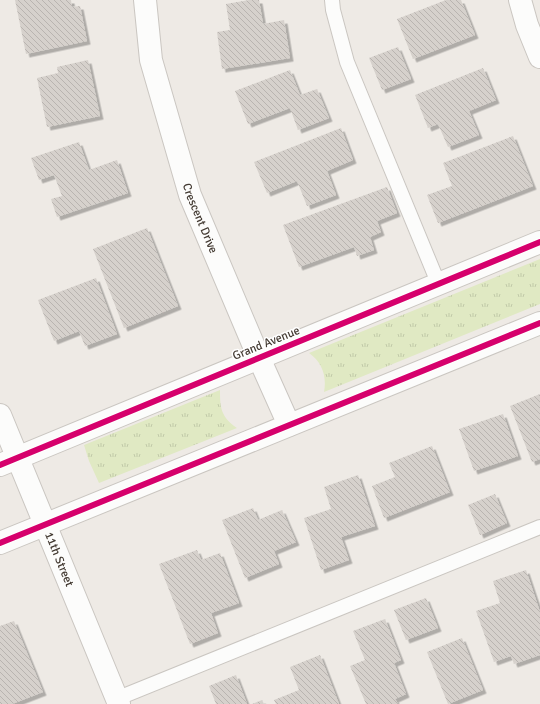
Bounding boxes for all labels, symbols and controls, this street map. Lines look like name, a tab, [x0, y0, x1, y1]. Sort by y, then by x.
street label: Crescent Drive	[179, 181, 221, 256]
street label: Grand Avenue	[230, 323, 302, 364]
street label: 11th Street	[41, 530, 77, 589]

